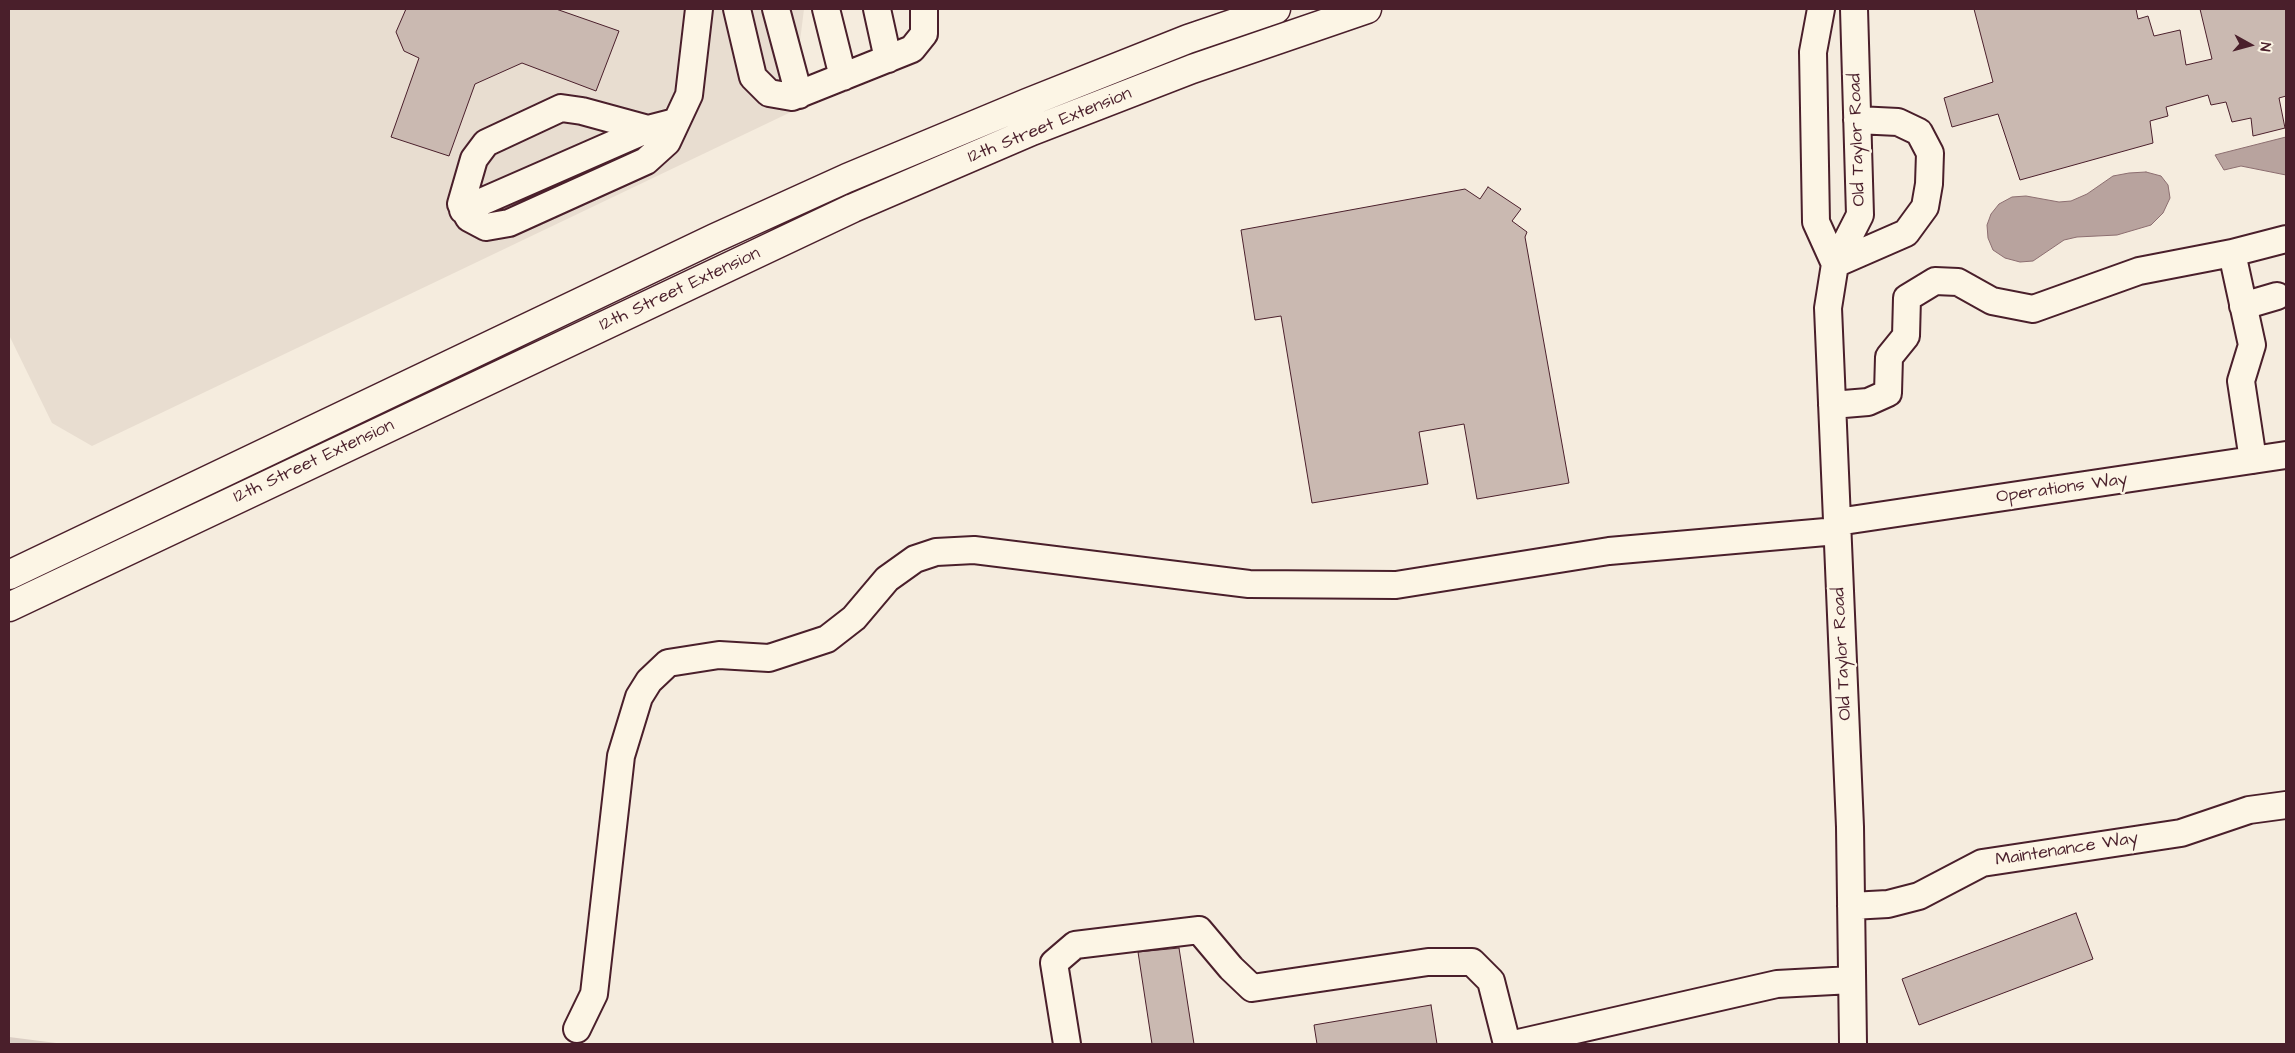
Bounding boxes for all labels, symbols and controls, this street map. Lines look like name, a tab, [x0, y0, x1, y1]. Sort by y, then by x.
north arrow	[2225, 20, 2275, 70]
text: N	[2254, 41, 2275, 52]
street label: Old Taylor Road	[1845, 73, 1871, 207]
street label: 12th Street Extension	[965, 83, 1135, 169]
street label: 12th Street Extension	[596, 243, 764, 337]
street label: 12th Street Extension	[230, 415, 398, 509]
street label: Operations Way	[1995, 469, 2129, 509]
street label: Old Taylor Road	[1829, 587, 1857, 721]
street label: Maintenance Way	[1994, 828, 2140, 872]

